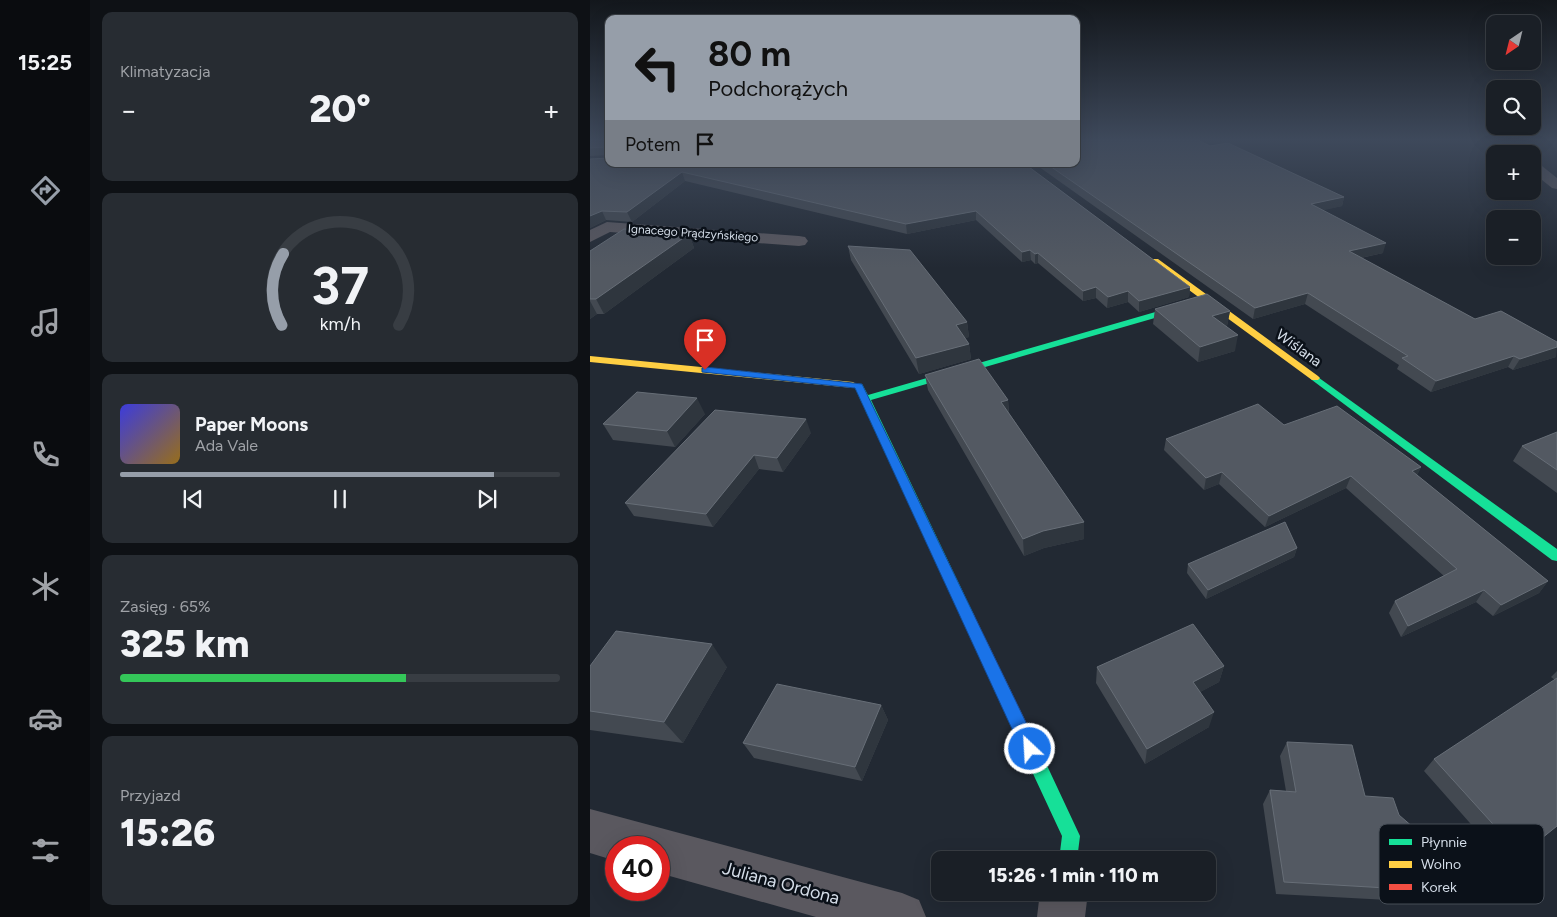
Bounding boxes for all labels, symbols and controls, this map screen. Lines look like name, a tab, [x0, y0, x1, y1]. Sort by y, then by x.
north arrow	[1486, 15, 1541, 70]
map controls	[1486, 15, 1541, 265]
text: 80 m	[708, 33, 791, 75]
icon: left	[625, 35, 690, 100]
text: 15:25	[18, 49, 72, 76]
text: Klimatyzacja	[120, 62, 210, 81]
text: Podchorążych	[708, 75, 848, 102]
button: search	[1486, 80, 1541, 135]
text: 20°	[309, 86, 371, 132]
text: −	[120, 93, 137, 127]
text: +	[543, 93, 560, 127]
icon: arrive	[691, 130, 719, 158]
text: Potem	[625, 133, 681, 156]
button: +	[1486, 145, 1541, 200]
icon: directions	[28, 173, 63, 208]
button: −	[1486, 210, 1541, 265]
street label: Ignacego Prądzyńskiego	[627, 221, 759, 245]
text: 37	[311, 255, 369, 317]
icon: music	[28, 305, 63, 340]
text: km/h	[320, 313, 360, 334]
pin	[684, 319, 726, 370]
street label: Wiślana	[1273, 325, 1325, 371]
icon: arrive	[691, 326, 719, 354]
text: Paper Moons	[195, 413, 308, 436]
text: Ada Vale	[195, 436, 258, 455]
icon: phone	[28, 437, 63, 472]
icon: previous	[179, 485, 207, 513]
icon: pause	[326, 485, 354, 513]
icon: next	[473, 485, 501, 513]
icon: climate	[28, 569, 63, 604]
text: Zasięg · 65%	[120, 597, 211, 616]
text: 325 km	[120, 621, 250, 667]
icon: car	[28, 701, 63, 736]
position arrow	[1003, 722, 1055, 774]
text: Przyjazd	[120, 786, 181, 805]
text: 15:26	[120, 810, 215, 856]
legend	[1379, 824, 1544, 904]
icon: filters	[28, 833, 63, 868]
text: Płynnie	[1421, 834, 1467, 851]
speed limit sign: 40	[605, 836, 670, 901]
text: Wolno	[1421, 856, 1461, 873]
street label: Juliana Ordona	[720, 857, 842, 909]
text: 15:26 · 1 min · 110 m	[988, 864, 1159, 887]
text: Korek	[1421, 879, 1457, 896]

